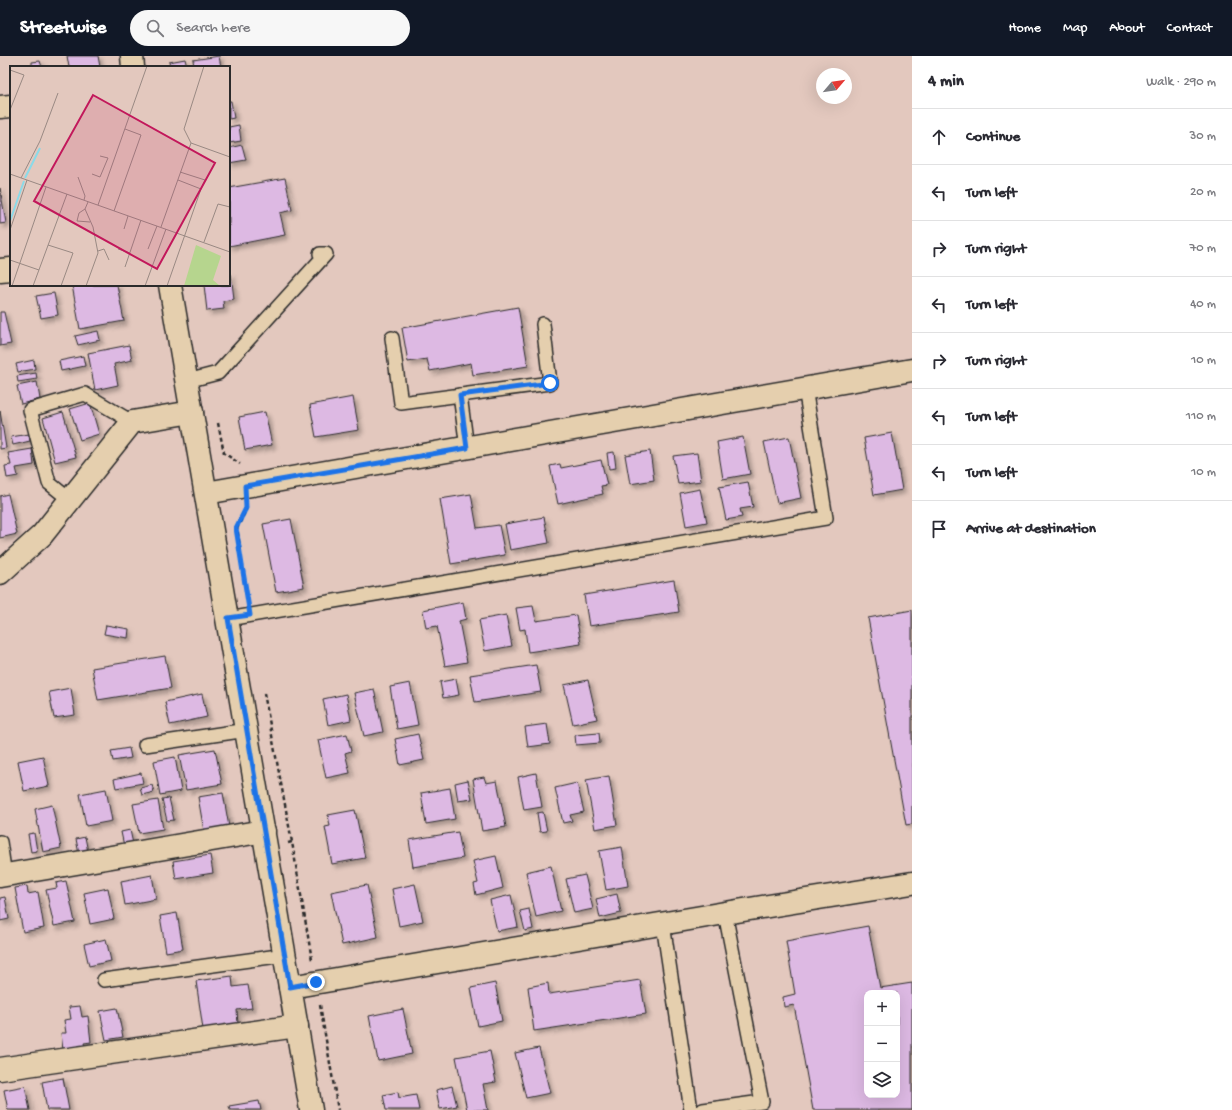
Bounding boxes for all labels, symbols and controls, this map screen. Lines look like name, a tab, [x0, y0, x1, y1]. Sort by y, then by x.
search box	[130, 10, 410, 46]
text: Streetwise	[20, 17, 106, 40]
icon: search	[144, 17, 166, 39]
text: Search here	[176, 19, 250, 37]
text: Home	[1009, 20, 1041, 37]
text: Map	[1063, 20, 1087, 37]
text: About	[1109, 20, 1145, 37]
text: Contact	[1167, 20, 1212, 37]
inset map	[10, 66, 230, 286]
north arrow	[816, 68, 852, 104]
text: 4 min	[928, 72, 964, 92]
text: Walk · 290 m	[1146, 75, 1216, 90]
icon: ahead	[928, 126, 950, 148]
text: Continue	[966, 128, 1020, 146]
text: 30 m	[1190, 129, 1216, 144]
icon: left	[928, 182, 950, 204]
text: Turn left	[966, 184, 1017, 202]
text: 20 m	[1190, 185, 1216, 200]
icon: right	[928, 238, 950, 260]
text: Turn right	[966, 240, 1026, 258]
text: 70 m	[1190, 241, 1216, 256]
icon: left	[928, 294, 950, 316]
text: Turn left	[966, 296, 1017, 314]
text: 40 m	[1190, 297, 1216, 312]
icon: right	[928, 350, 950, 372]
text: Turn right	[966, 352, 1026, 370]
text: 10 m	[1191, 353, 1216, 368]
route start	[541, 374, 559, 392]
icon: left	[928, 406, 950, 428]
text: Turn left	[966, 408, 1017, 426]
text: 110 m	[1186, 409, 1216, 424]
icon: left	[928, 462, 950, 484]
text: Turn left	[966, 464, 1017, 482]
text: 10 m	[1191, 465, 1216, 480]
icon: arrive	[928, 518, 950, 540]
text: Arrive at destination	[966, 520, 1096, 538]
route end	[307, 973, 325, 991]
map controls	[864, 990, 900, 1098]
button: +	[864, 990, 900, 1026]
button: −	[864, 1026, 900, 1062]
button: layers	[864, 1062, 900, 1098]

